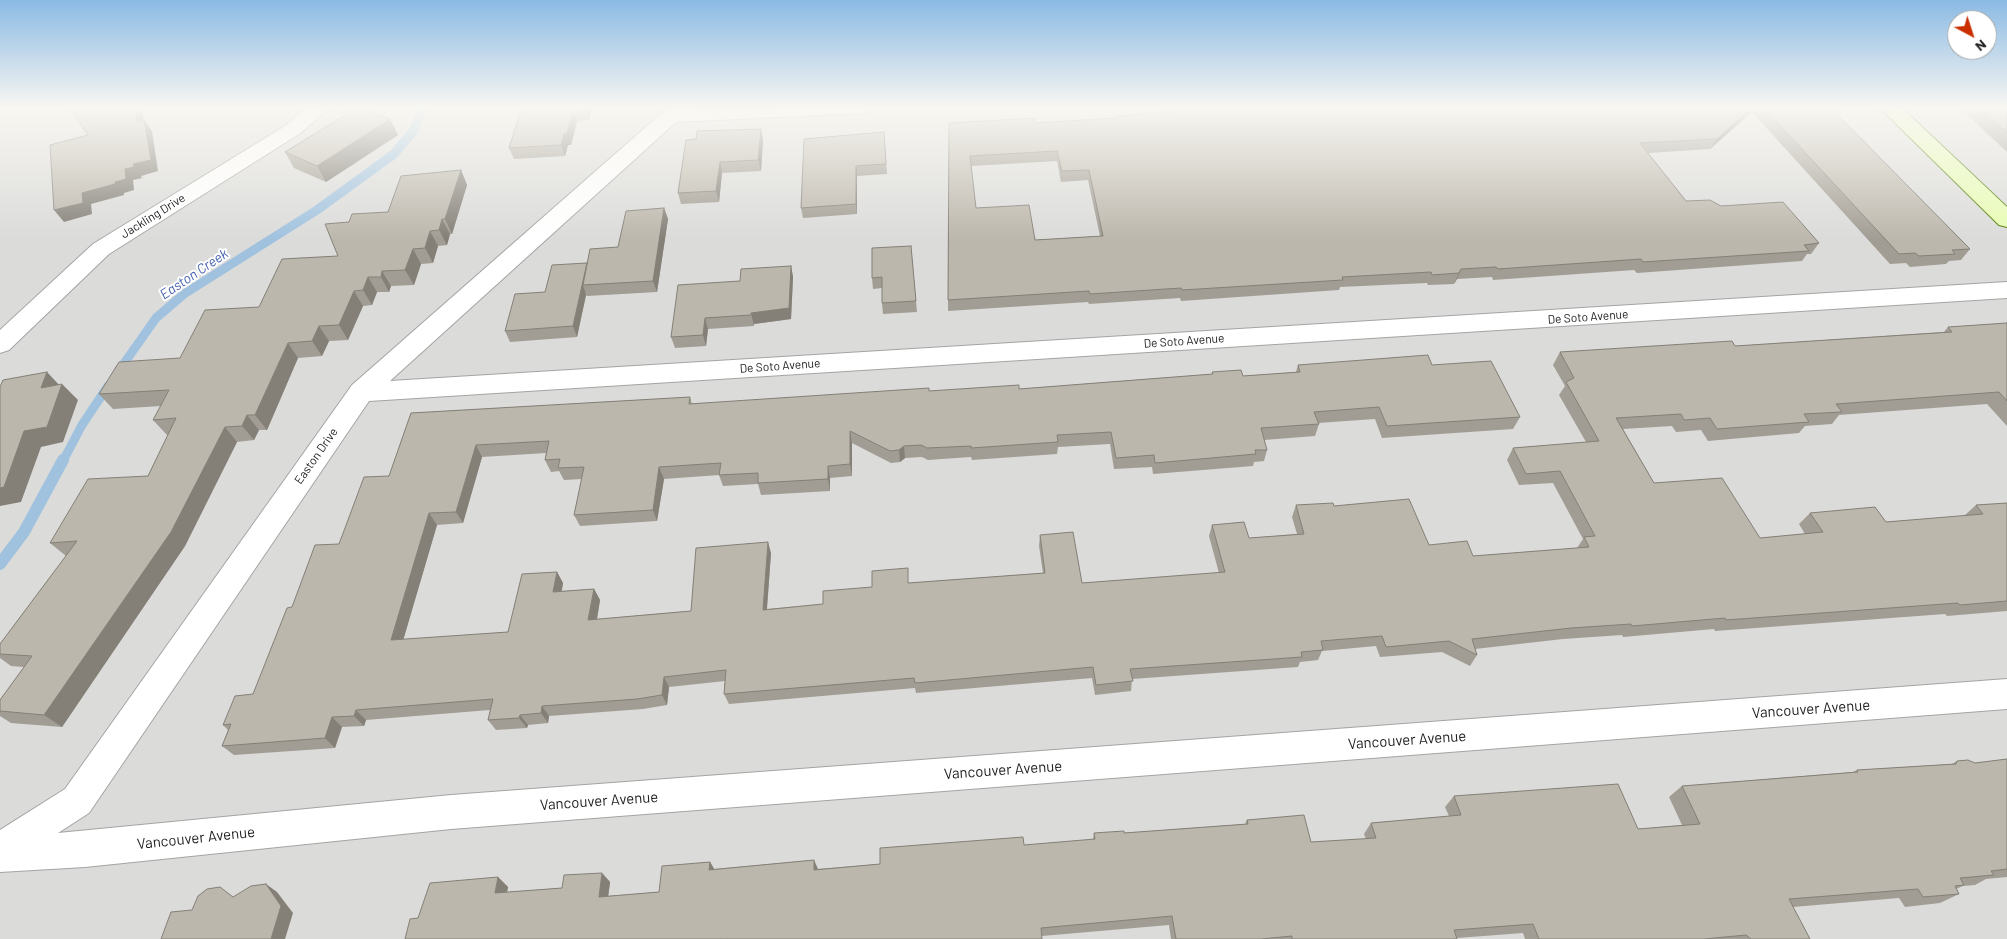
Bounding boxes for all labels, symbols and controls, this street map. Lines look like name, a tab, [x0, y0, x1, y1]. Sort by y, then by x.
north arrow	[1947, 10, 1997, 60]
text: N	[1972, 37, 1990, 56]
street label: Jackling Drive	[118, 191, 188, 241]
water label: Easton Creek	[157, 245, 231, 303]
street label: De Soto Avenue	[1547, 307, 1629, 327]
street label: De Soto Avenue	[1143, 331, 1225, 351]
street label: De Soto Avenue	[739, 356, 821, 376]
street label: Easton Drive	[291, 425, 341, 487]
street label: Vancouver Avenue	[1751, 696, 1871, 722]
street label: Vancouver Avenue	[1347, 727, 1467, 753]
street label: Vancouver Avenue	[943, 757, 1063, 783]
street label: Vancouver Avenue	[539, 788, 659, 814]
street label: Vancouver Avenue	[136, 823, 256, 853]

